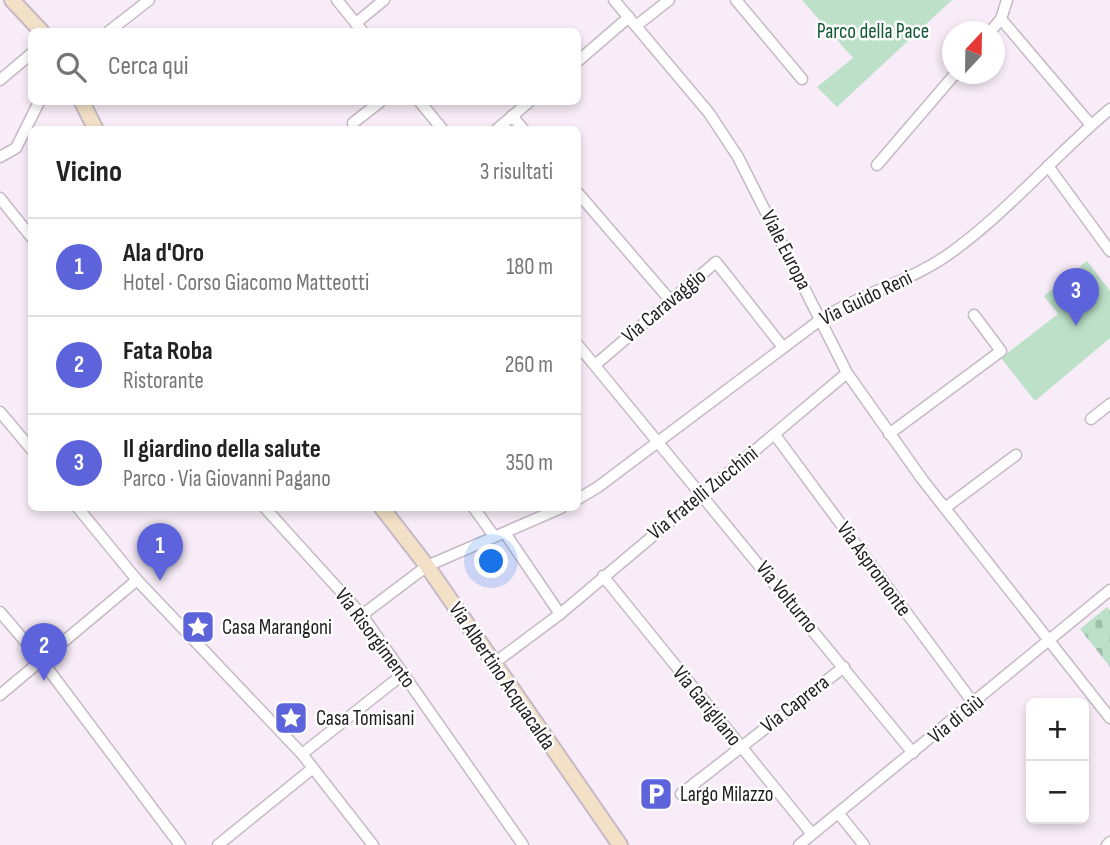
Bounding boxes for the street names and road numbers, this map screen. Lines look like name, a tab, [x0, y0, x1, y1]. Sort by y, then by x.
street label: Viale Europa	[755, 206, 817, 294]
street label: Via Caravaggio	[617, 264, 711, 348]
street label: Via Guido Reni	[816, 265, 916, 331]
street label: Via fratelli Zucchini	[643, 441, 763, 545]
street label: Via Aspromonte	[831, 517, 917, 621]
street label: Via Volturno	[751, 556, 823, 638]
street label: Via Risorgimento	[329, 583, 421, 693]
street label: Via Albertino Acquacalda	[443, 597, 561, 755]
street label: Via Garigliano	[667, 661, 747, 751]
street label: Via Caprera	[756, 670, 834, 738]
street label: Via di Giù	[923, 689, 989, 749]

